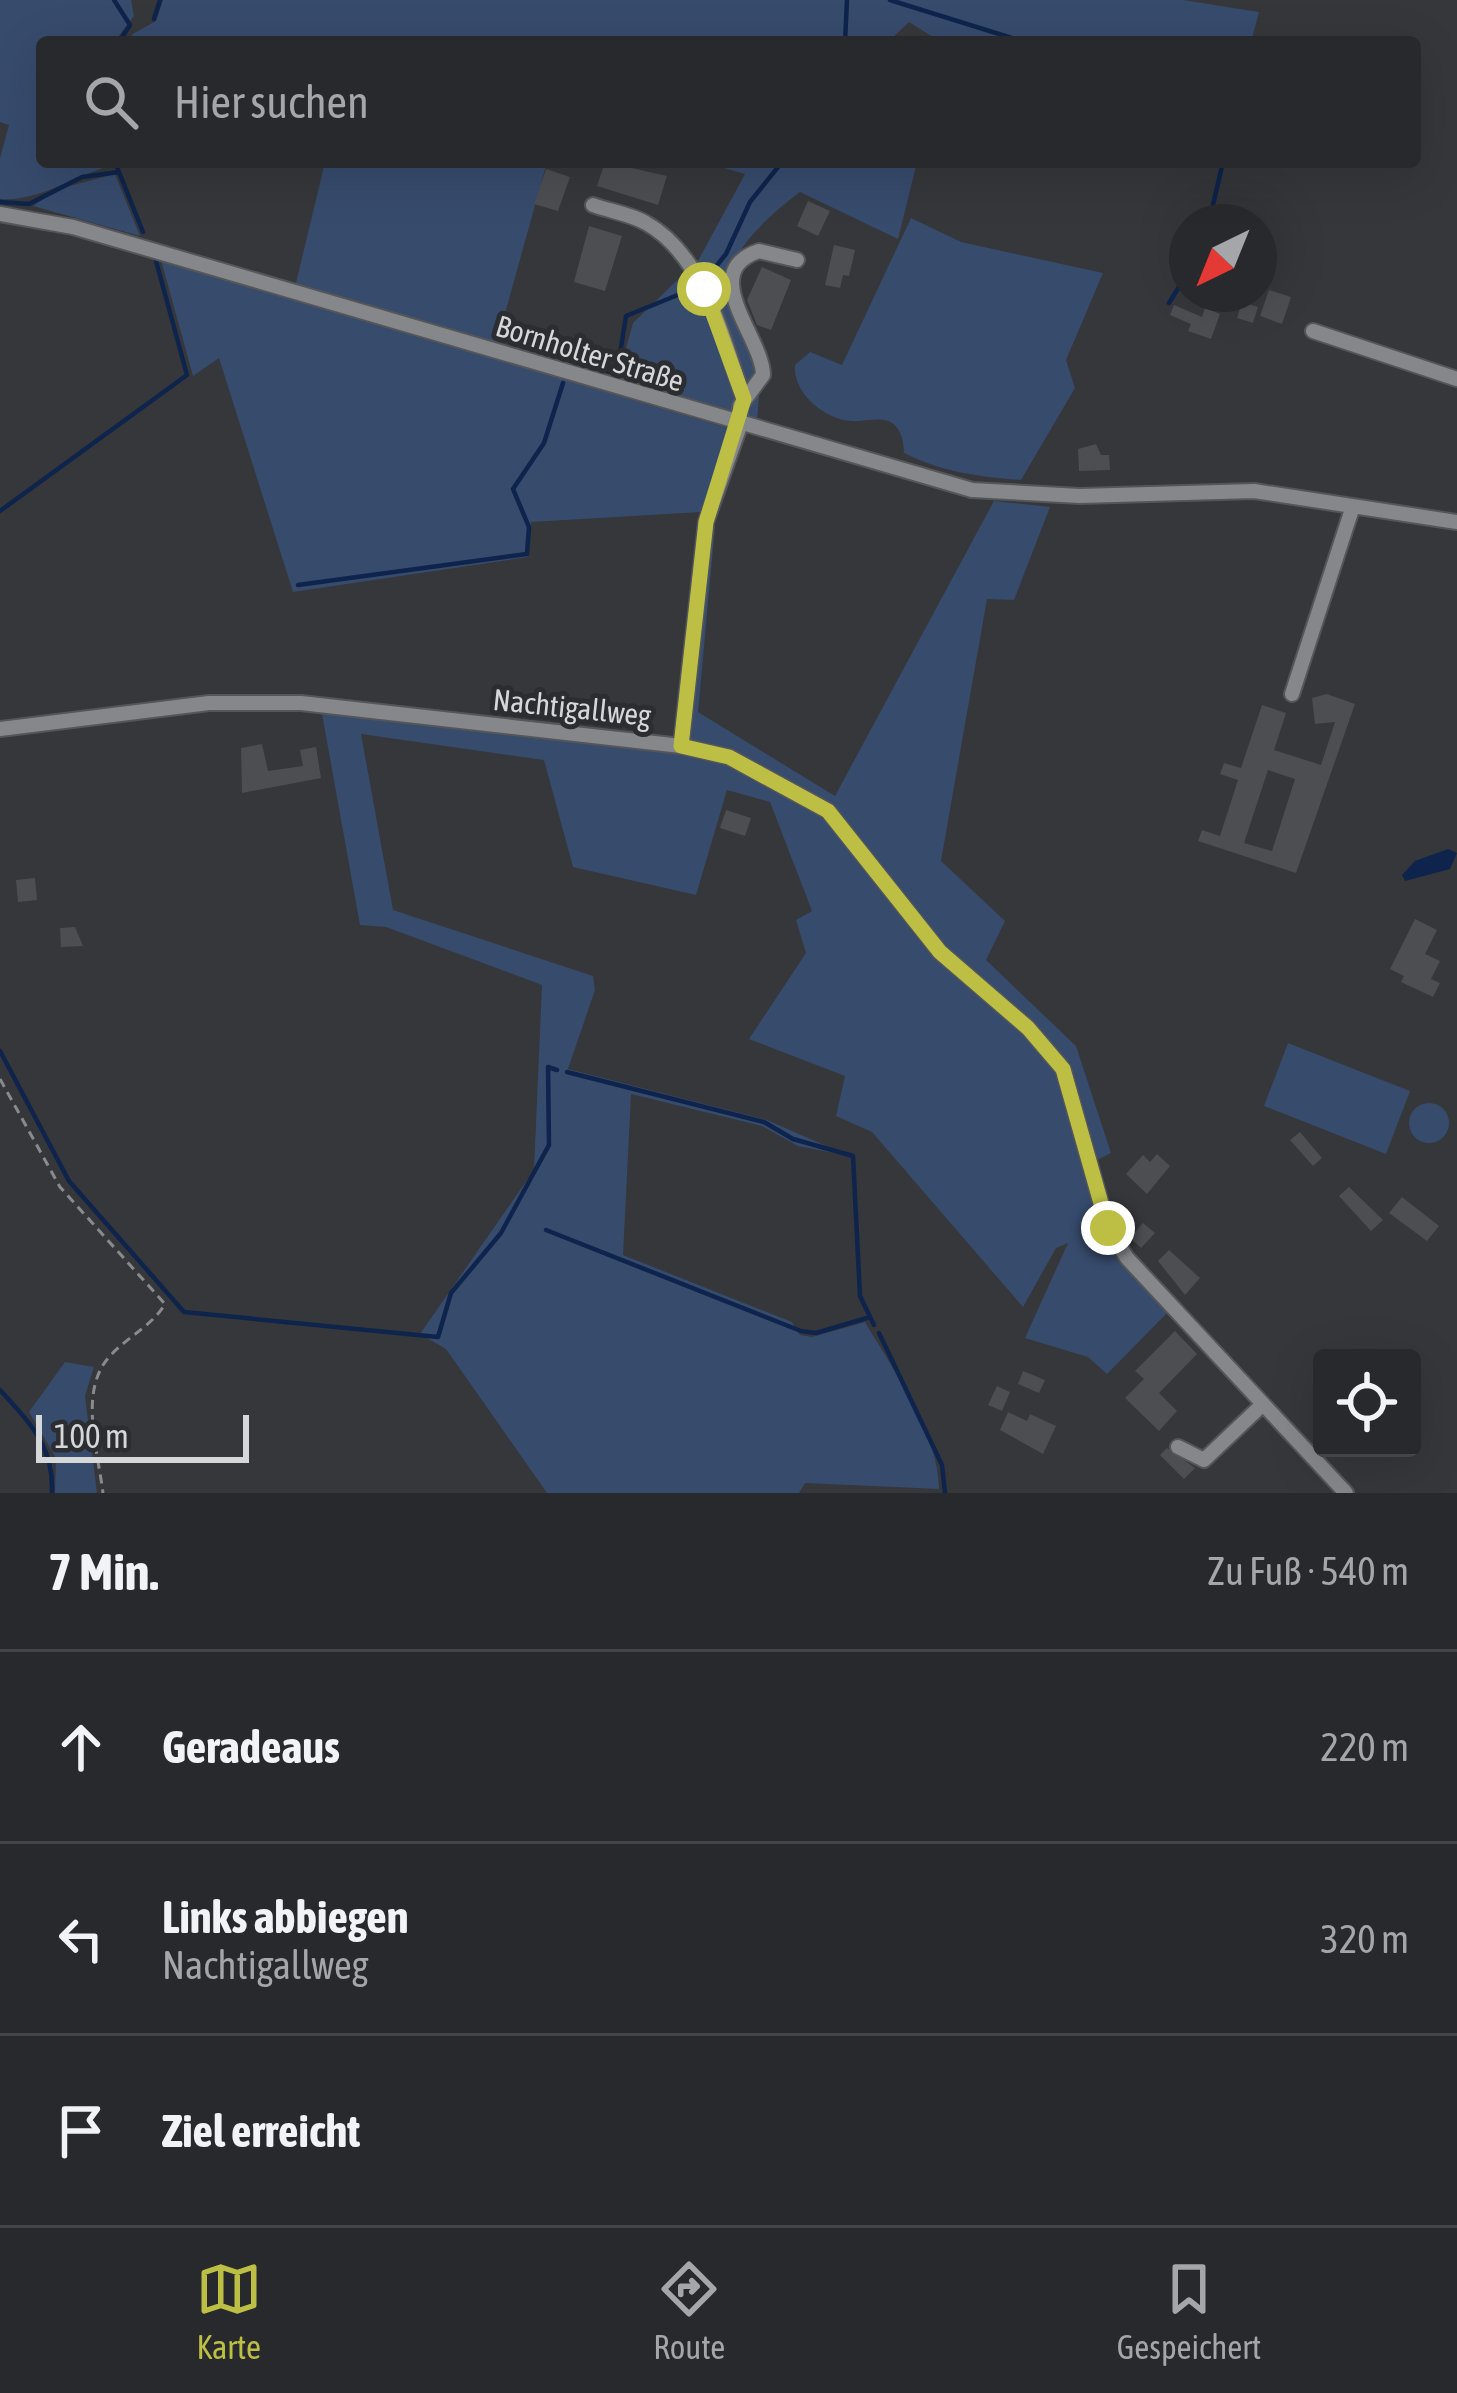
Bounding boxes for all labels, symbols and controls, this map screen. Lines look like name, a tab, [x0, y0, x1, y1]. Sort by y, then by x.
search box	[36, 36, 1421, 168]
icon: search	[78, 69, 144, 135]
text: Hier suchen	[174, 76, 369, 128]
north arrow	[1169, 204, 1277, 312]
route start	[677, 262, 731, 316]
street label: Bornholter Straße	[492, 308, 688, 398]
street label: Nachtigallweg	[491, 682, 653, 732]
route end	[1081, 1201, 1135, 1255]
map controls	[1313, 1349, 1421, 1457]
button: locate	[1313, 1349, 1421, 1457]
scale bar	[36, 1409, 249, 1462]
text: 100 m	[54, 1417, 129, 1455]
text: 7 Min.	[48, 1542, 159, 1601]
text: Zu Fuß · 540 m	[1207, 1549, 1409, 1593]
icon: ahead	[48, 1714, 114, 1780]
text: Geradeaus	[162, 1721, 340, 1773]
text: 220 m	[1321, 1725, 1409, 1769]
text: Links abbiegen	[162, 1891, 409, 1943]
icon: left	[48, 1906, 114, 1972]
text: 320 m	[1321, 1917, 1409, 1961]
text: Nachtigallweg	[162, 1943, 368, 1987]
icon: arrive	[48, 2098, 114, 2164]
text: Ziel erreicht	[162, 2105, 360, 2157]
tab: Karte	[196, 2256, 262, 2366]
tab: Route	[653, 2256, 725, 2366]
tab: Gespeichert	[1117, 2256, 1261, 2366]

